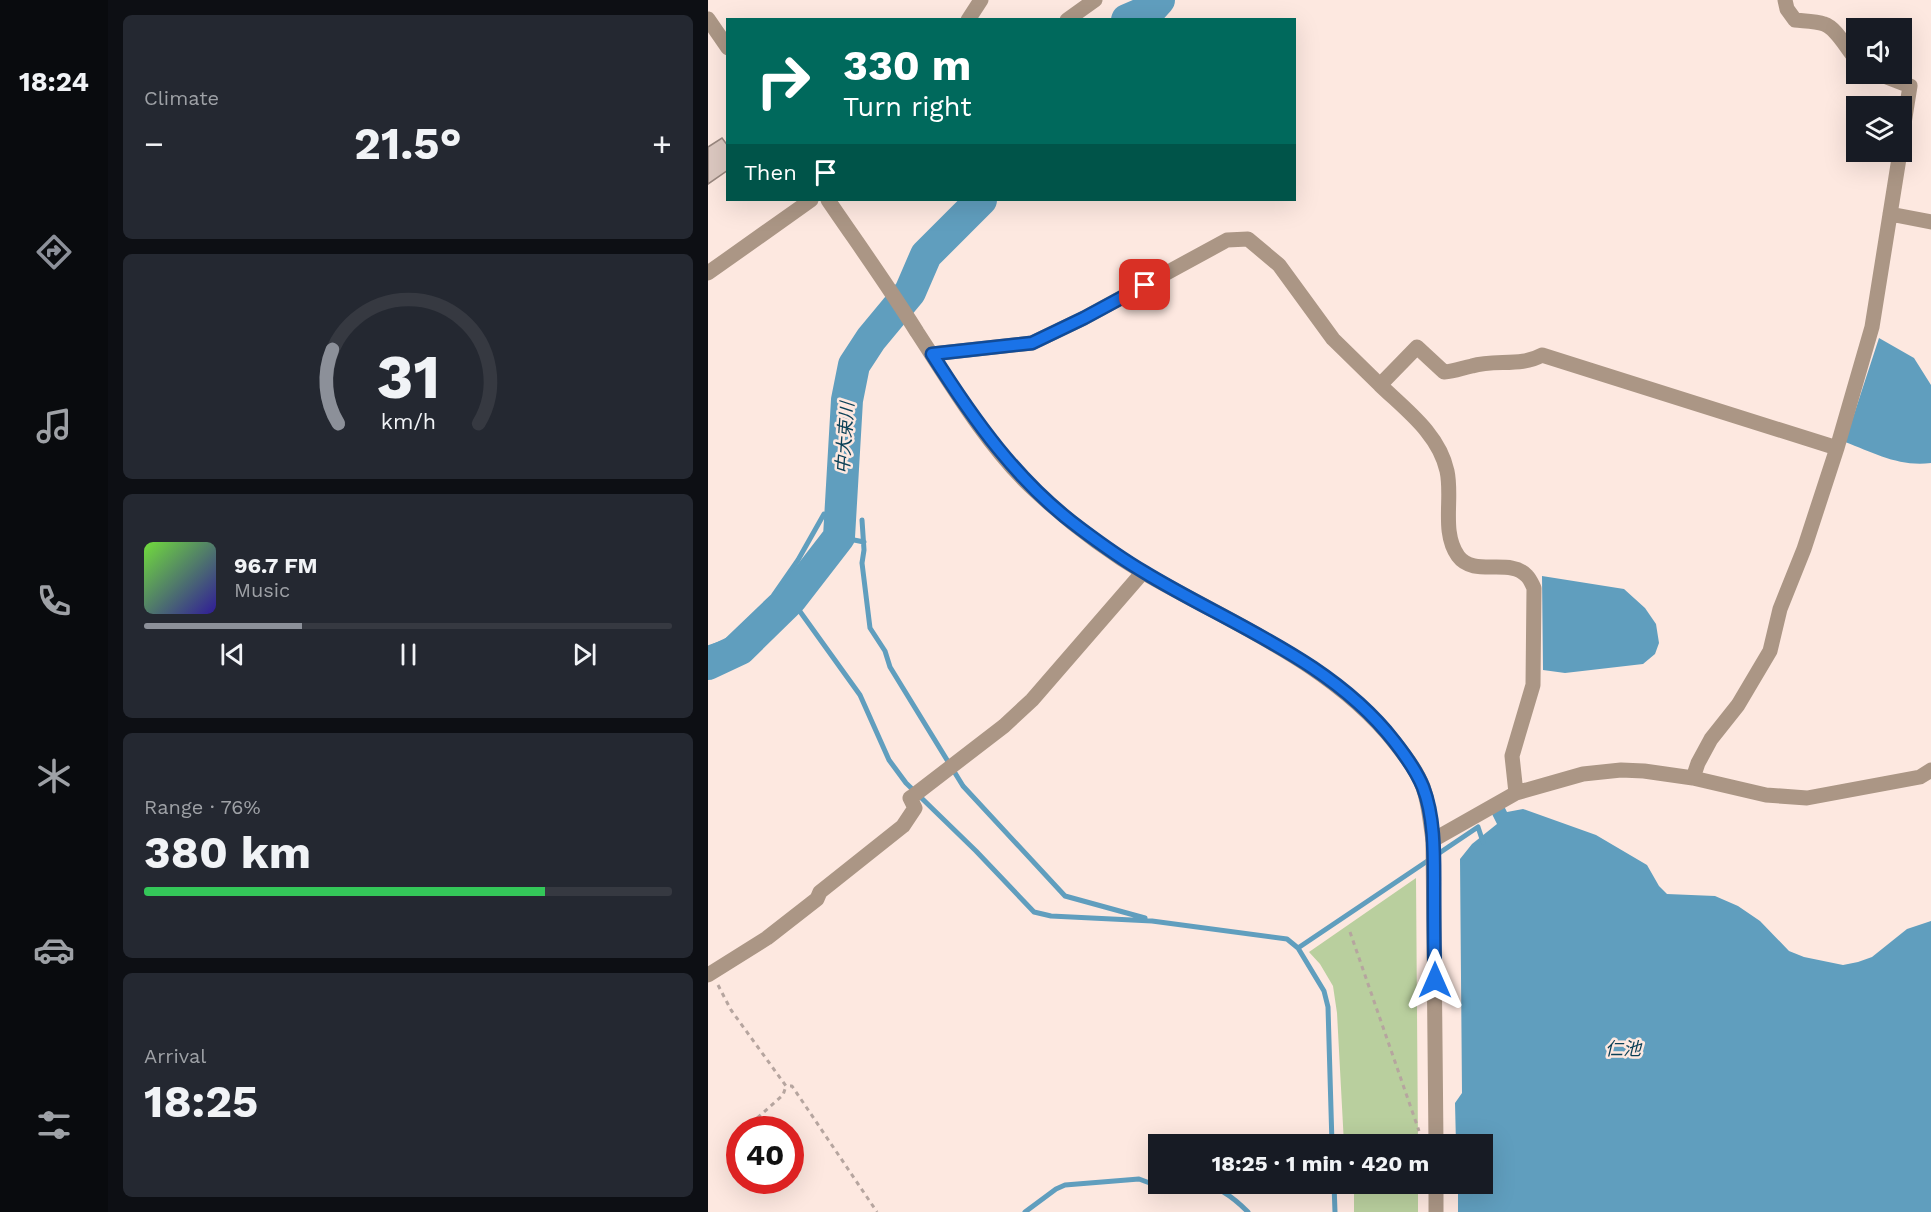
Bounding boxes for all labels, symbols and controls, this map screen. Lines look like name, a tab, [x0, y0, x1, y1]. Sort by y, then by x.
map controls	[1846, 18, 1912, 162]
button: sound	[1846, 18, 1912, 84]
text: 330 m	[843, 41, 971, 90]
icon: right	[744, 42, 822, 120]
text: 18:24	[19, 66, 89, 98]
text: Climate	[144, 86, 219, 110]
text: Turn right	[843, 91, 972, 123]
button: layers	[1846, 96, 1912, 162]
text: 21.5°	[354, 117, 462, 170]
text: −	[144, 124, 164, 163]
text: +	[652, 124, 672, 163]
icon: arrive	[809, 156, 842, 189]
text: Then	[744, 160, 797, 185]
icon: directions	[33, 231, 75, 273]
pin	[1119, 259, 1170, 310]
icon: arrive	[1128, 268, 1161, 301]
text: 31	[376, 340, 440, 413]
water label: 中大束川	[832, 399, 858, 475]
icon: music	[33, 405, 75, 447]
text: km/h	[380, 409, 436, 434]
text: 96.7 FM	[234, 553, 318, 578]
text: Music	[234, 578, 290, 602]
icon: phone	[33, 580, 75, 622]
icon: previous	[216, 638, 249, 671]
icon: pause	[392, 638, 425, 671]
icon: next	[568, 638, 601, 671]
icon: climate	[33, 755, 75, 797]
text: Range · 76%	[144, 795, 261, 819]
text: 380 km	[144, 826, 311, 879]
icon: car	[33, 929, 75, 971]
position arrow	[1403, 948, 1467, 1012]
water label: 仁池	[1605, 1038, 1643, 1059]
text: Arrival	[144, 1044, 206, 1068]
text: 18:25	[144, 1075, 258, 1128]
icon: filters	[33, 1104, 75, 1146]
speed limit sign: 40	[726, 1116, 804, 1194]
text: 18:25 · 1 min · 420 m	[1212, 1151, 1429, 1176]

